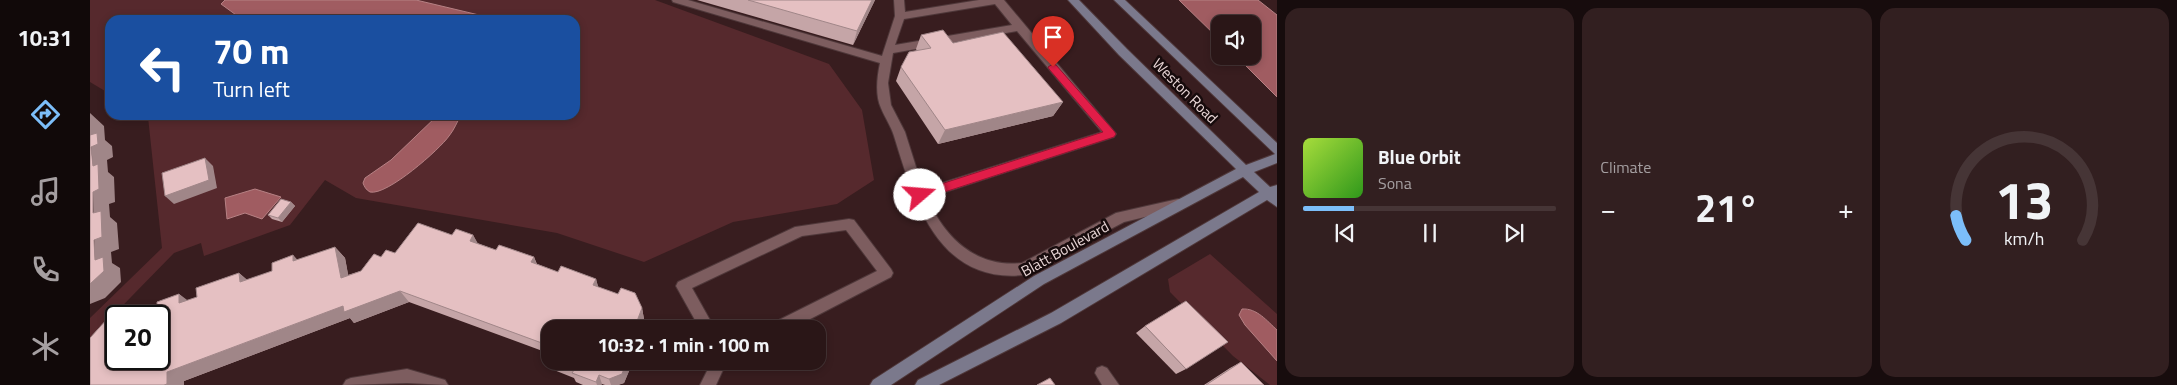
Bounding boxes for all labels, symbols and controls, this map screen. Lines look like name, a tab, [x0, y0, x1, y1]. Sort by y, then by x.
map controls	[1211, 15, 1261, 65]
button: sound	[1211, 15, 1261, 65]
pin	[1032, 16, 1074, 67]
text: 10:31	[18, 21, 72, 55]
icon: arrive	[1039, 23, 1067, 51]
text: 70 m	[213, 24, 289, 78]
icon: left	[130, 35, 195, 100]
street label: Weston Road	[1147, 53, 1223, 129]
text: Turn left	[213, 72, 290, 106]
icon: directions	[28, 97, 63, 132]
text: Blue Orbit	[1378, 142, 1461, 171]
text: Climate	[1600, 155, 1651, 179]
text: 13	[1995, 160, 2053, 239]
position arrow	[893, 168, 945, 220]
text: Sona	[1378, 171, 1412, 195]
icon: music	[28, 174, 63, 209]
text: 21°	[1695, 179, 1759, 237]
text: −	[1600, 187, 1616, 230]
text: +	[1838, 187, 1854, 230]
street label: Blatt Boulevard	[1016, 215, 1113, 282]
icon: previous	[1331, 219, 1359, 247]
icon: pause	[1416, 219, 1444, 247]
icon: next	[1500, 219, 1528, 247]
text: km/h	[2004, 225, 2045, 252]
icon: phone	[28, 252, 63, 287]
speed limit sign: 20	[105, 305, 170, 370]
icon: climate	[28, 329, 63, 364]
text: 10:32 · 1 min · 100 m	[597, 330, 770, 359]

